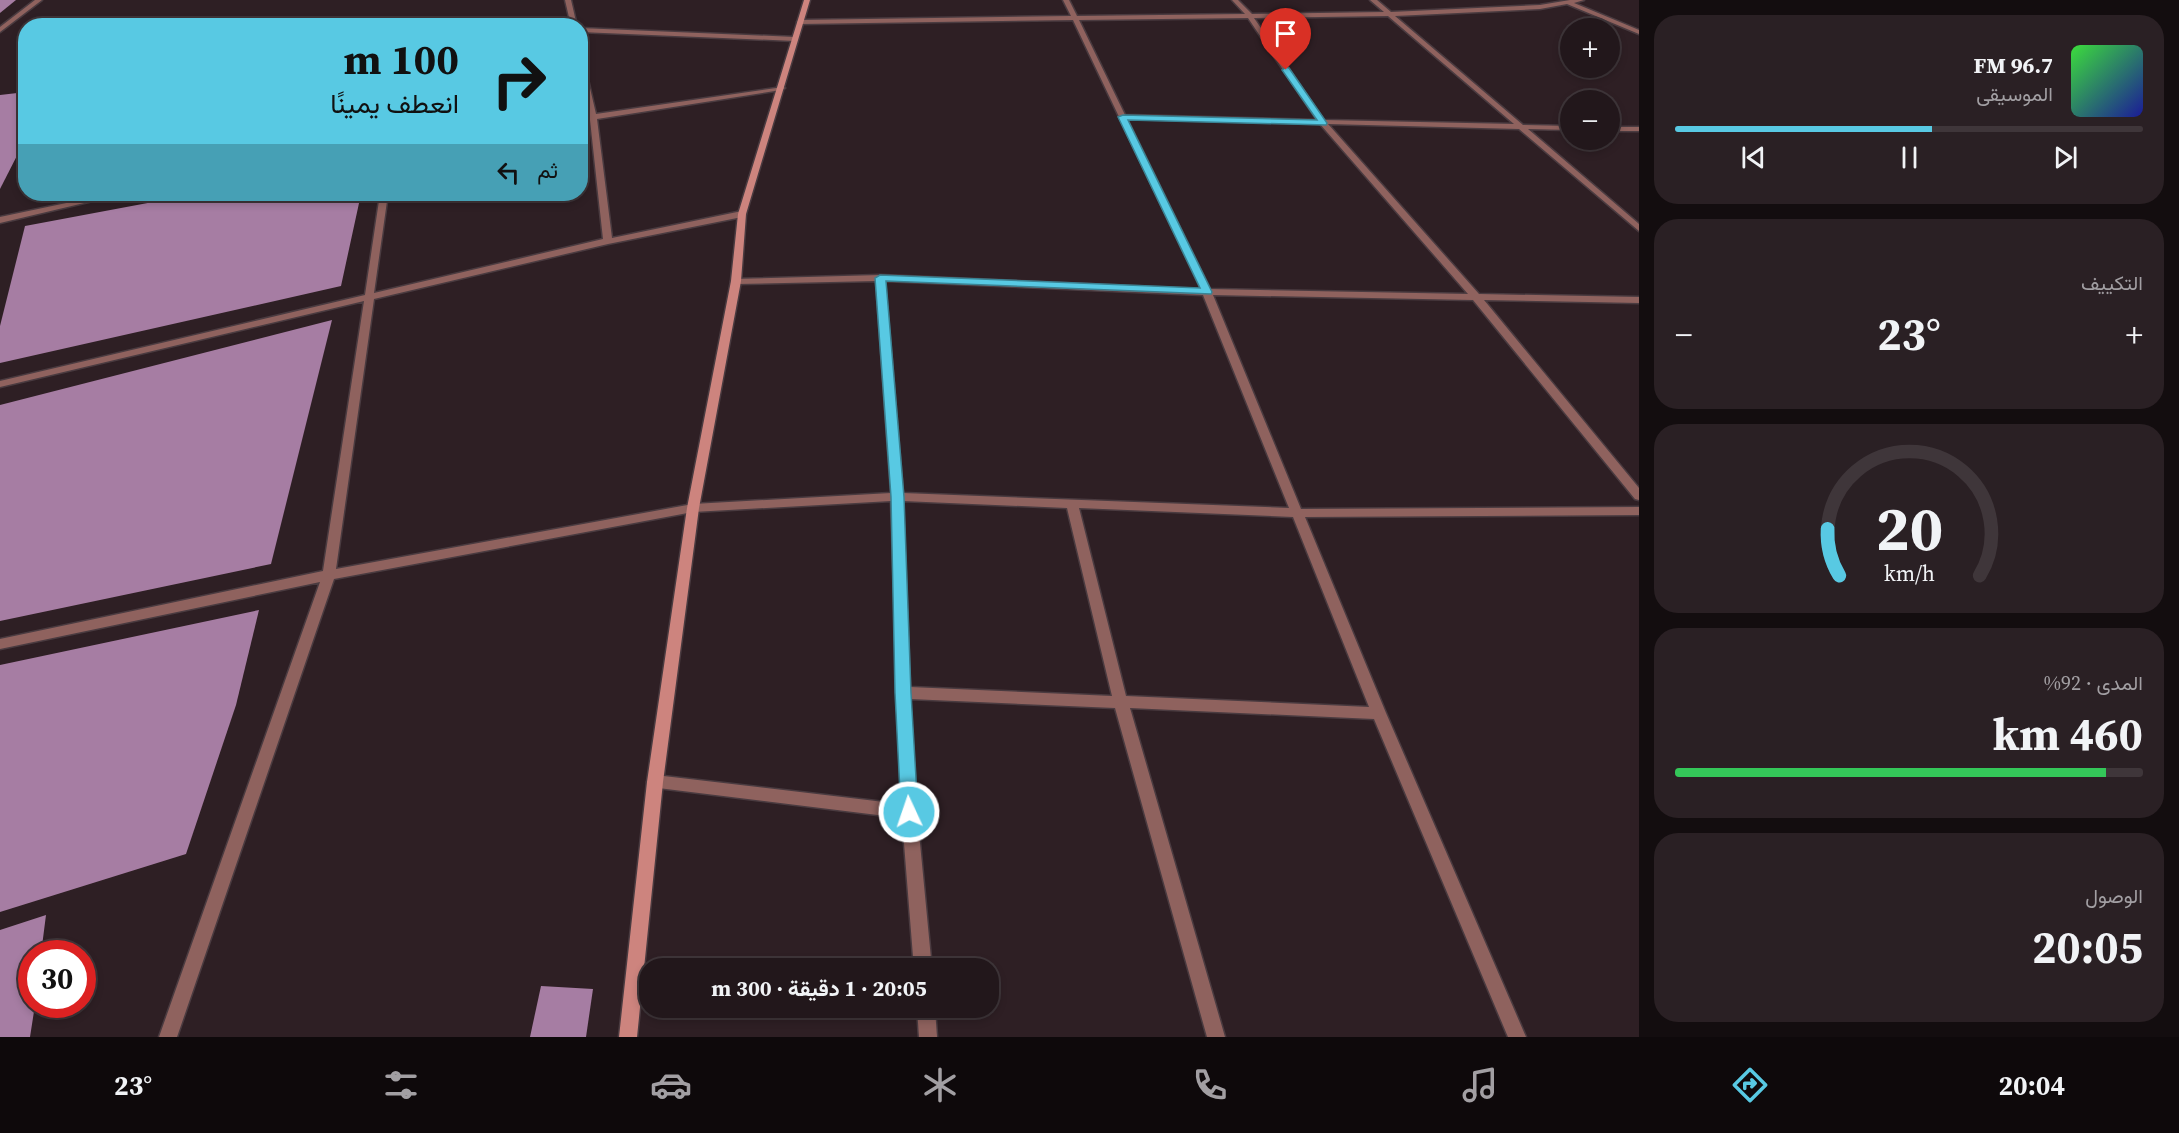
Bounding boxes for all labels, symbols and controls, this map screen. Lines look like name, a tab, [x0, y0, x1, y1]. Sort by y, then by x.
pin	[1260, 8, 1311, 70]
icon: arrive	[1269, 17, 1302, 50]
map controls	[1560, 18, 1620, 150]
button: +	[1560, 18, 1620, 78]
text: 100 m	[344, 30, 459, 88]
icon: right	[480, 42, 558, 120]
text: 96.7 FM	[1974, 50, 2053, 80]
text: الموسيقى	[1976, 80, 2053, 108]
text: انعطف يمينًا	[330, 85, 459, 122]
button: −	[1560, 90, 1620, 150]
icon: previous	[1737, 141, 1770, 174]
icon: pause	[1893, 141, 1926, 174]
icon: next	[2049, 141, 2082, 174]
text: ثم	[537, 155, 558, 185]
icon: left	[492, 156, 525, 189]
text: التكييف	[2081, 269, 2143, 297]
text: 23°	[1877, 303, 1941, 365]
text: −	[1675, 312, 1693, 357]
text: +	[2125, 312, 2143, 357]
text: 20	[1875, 485, 1943, 571]
text: km/h	[1883, 559, 1935, 588]
text: المدى · 92%	[2043, 669, 2143, 697]
text: 460 km	[1992, 703, 2143, 765]
position arrow	[877, 780, 941, 844]
text: الوصول	[2085, 882, 2143, 910]
text: 20:05	[2032, 916, 2143, 978]
speed limit sign: 30	[18, 940, 96, 1018]
text: 20:05 · 1 دقيقة · 300 m	[711, 973, 927, 1003]
icon: filters	[380, 1064, 422, 1106]
icon: car	[650, 1064, 692, 1106]
icon: climate	[919, 1064, 961, 1106]
icon: phone	[1189, 1064, 1231, 1106]
icon: music	[1459, 1064, 1501, 1106]
icon: directions	[1729, 1064, 1771, 1106]
text: 23°	[114, 1067, 152, 1104]
text: 20:04	[1998, 1067, 2065, 1104]

